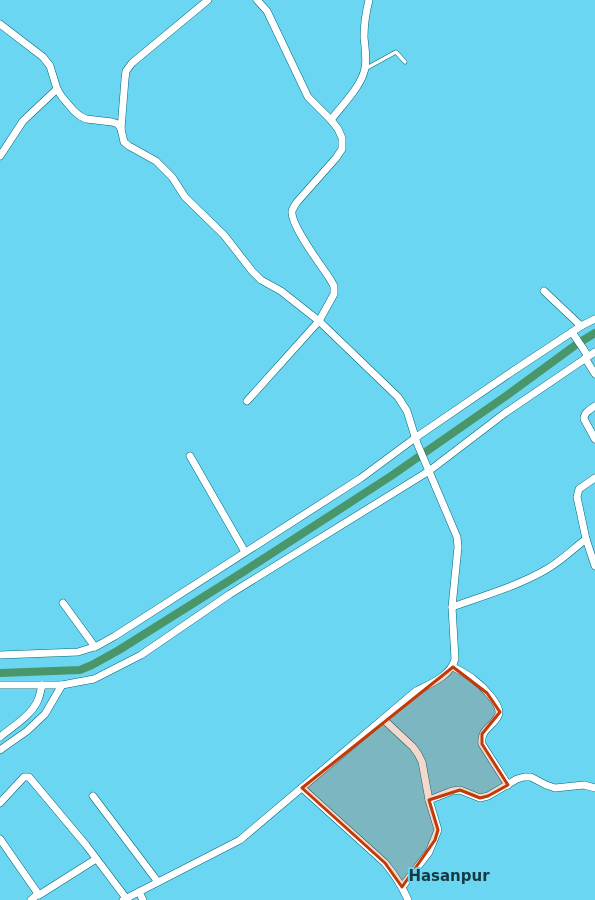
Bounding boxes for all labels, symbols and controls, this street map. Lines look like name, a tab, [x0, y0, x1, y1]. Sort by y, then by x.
district label: Hasanpur	[408, 867, 490, 885]

